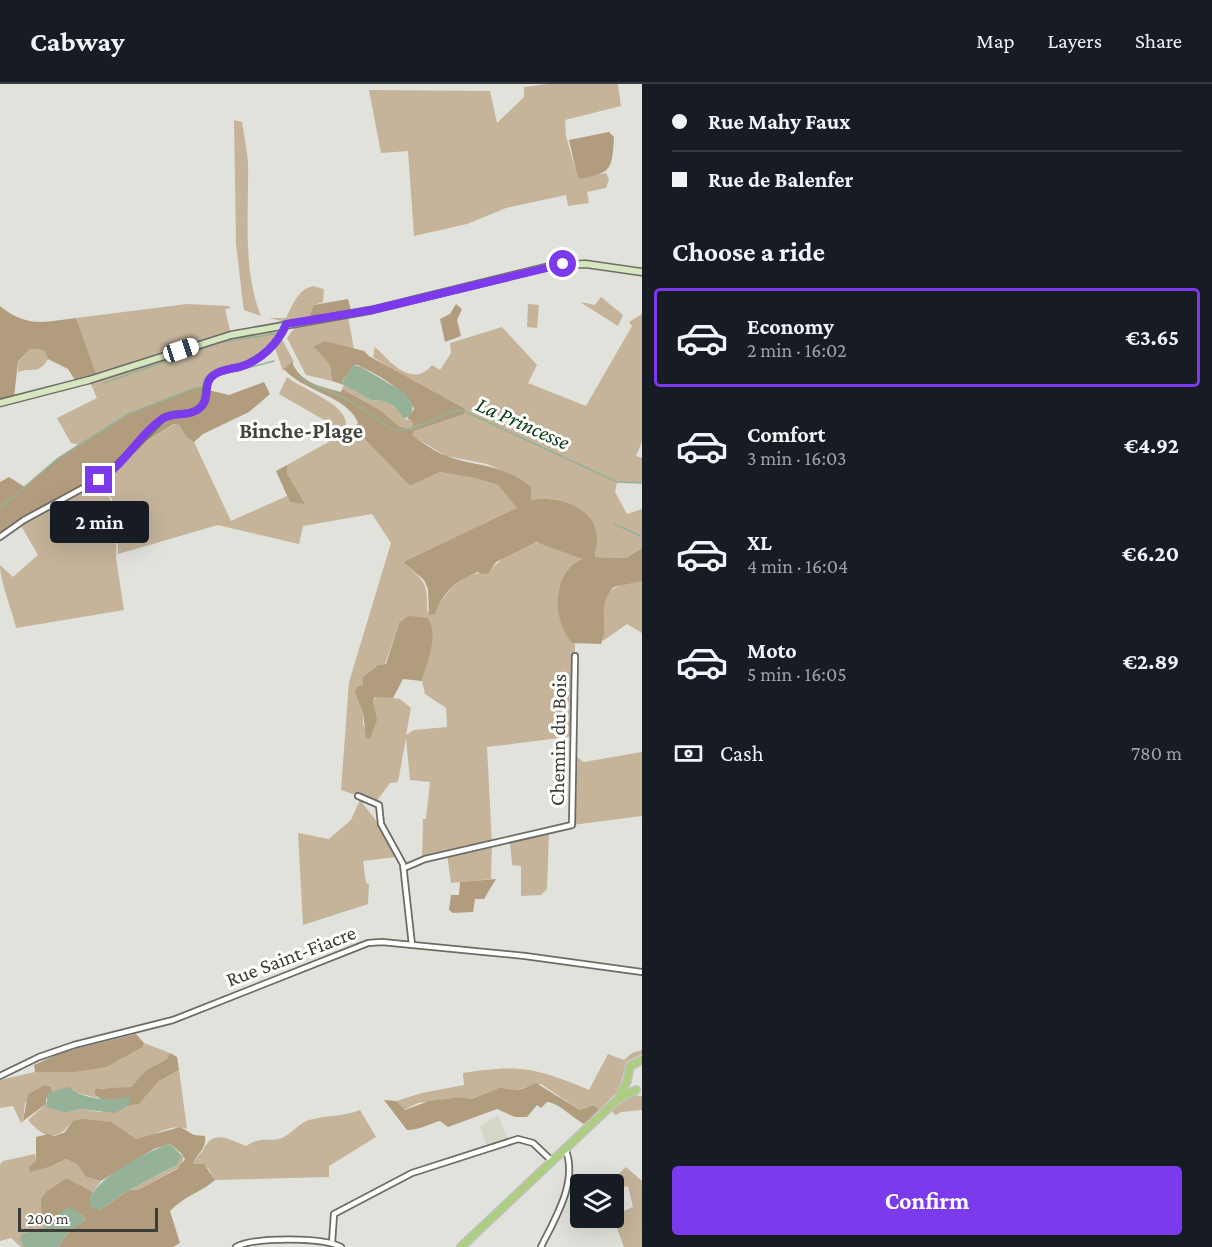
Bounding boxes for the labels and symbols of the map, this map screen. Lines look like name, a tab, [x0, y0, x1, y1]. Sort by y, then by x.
route start	[549, 250, 576, 277]
car	[161, 336, 201, 364]
water label: La Princesse	[473, 391, 574, 455]
district label: Binche-Plage	[239, 418, 363, 443]
route end	[85, 466, 112, 493]
callout: 2 min	[50, 501, 148, 543]
street label: Chemin du Bois	[545, 674, 571, 806]
street label: Rue Saint-Fiacre	[223, 920, 359, 992]
scale bar	[18, 1205, 158, 1232]

